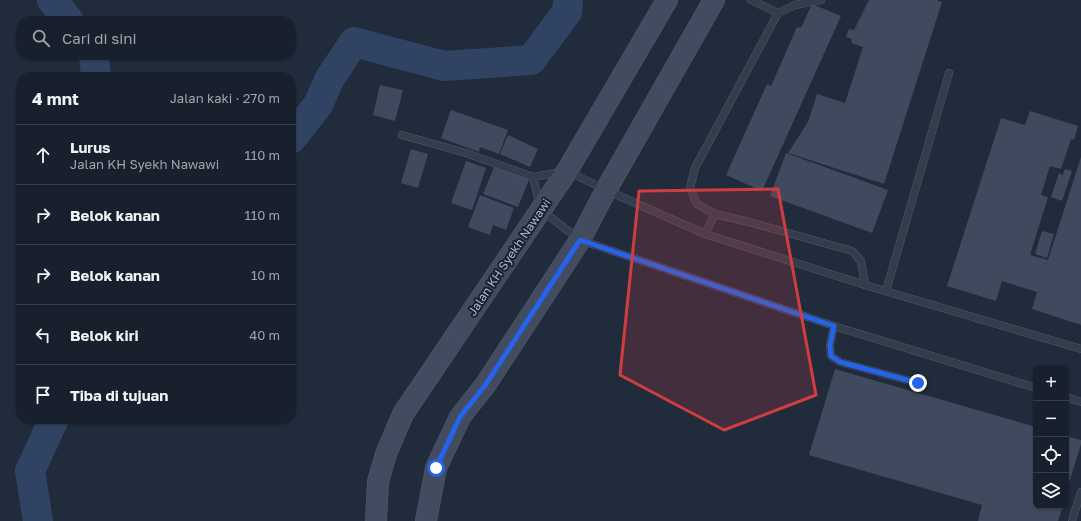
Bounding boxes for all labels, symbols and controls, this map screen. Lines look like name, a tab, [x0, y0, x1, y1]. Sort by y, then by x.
search box	[16, 16, 296, 60]
icon: search	[30, 27, 52, 49]
text: Cari di sini	[62, 29, 137, 47]
text: 4 mnt	[32, 88, 79, 109]
text: Jalan kaki · 270 m	[170, 90, 280, 106]
text: Lurus	[70, 138, 111, 156]
icon: ahead	[32, 144, 54, 166]
text: 110 m	[245, 147, 280, 163]
text: Jalan KH Syekh Nawawi	[70, 156, 219, 172]
street label: Jalan KH Syekh Nawawi	[464, 196, 554, 318]
icon: right	[32, 204, 54, 226]
text: Belok kanan	[70, 206, 160, 224]
text: 110 m	[245, 207, 280, 223]
icon: right	[32, 264, 54, 286]
text: Belok kanan	[70, 266, 160, 284]
text: 10 m	[251, 267, 280, 283]
icon: left	[32, 324, 54, 346]
text: Belok kiri	[70, 326, 139, 344]
text: 40 m	[249, 327, 280, 343]
map controls	[1033, 365, 1069, 509]
button: +	[1033, 365, 1069, 401]
route end	[909, 374, 927, 392]
icon: arrive	[32, 384, 54, 406]
text: Tiba di tujuan	[70, 386, 168, 404]
button: −	[1033, 401, 1069, 437]
button: locate	[1033, 437, 1069, 473]
route start	[427, 459, 445, 477]
button: layers	[1033, 473, 1069, 509]

